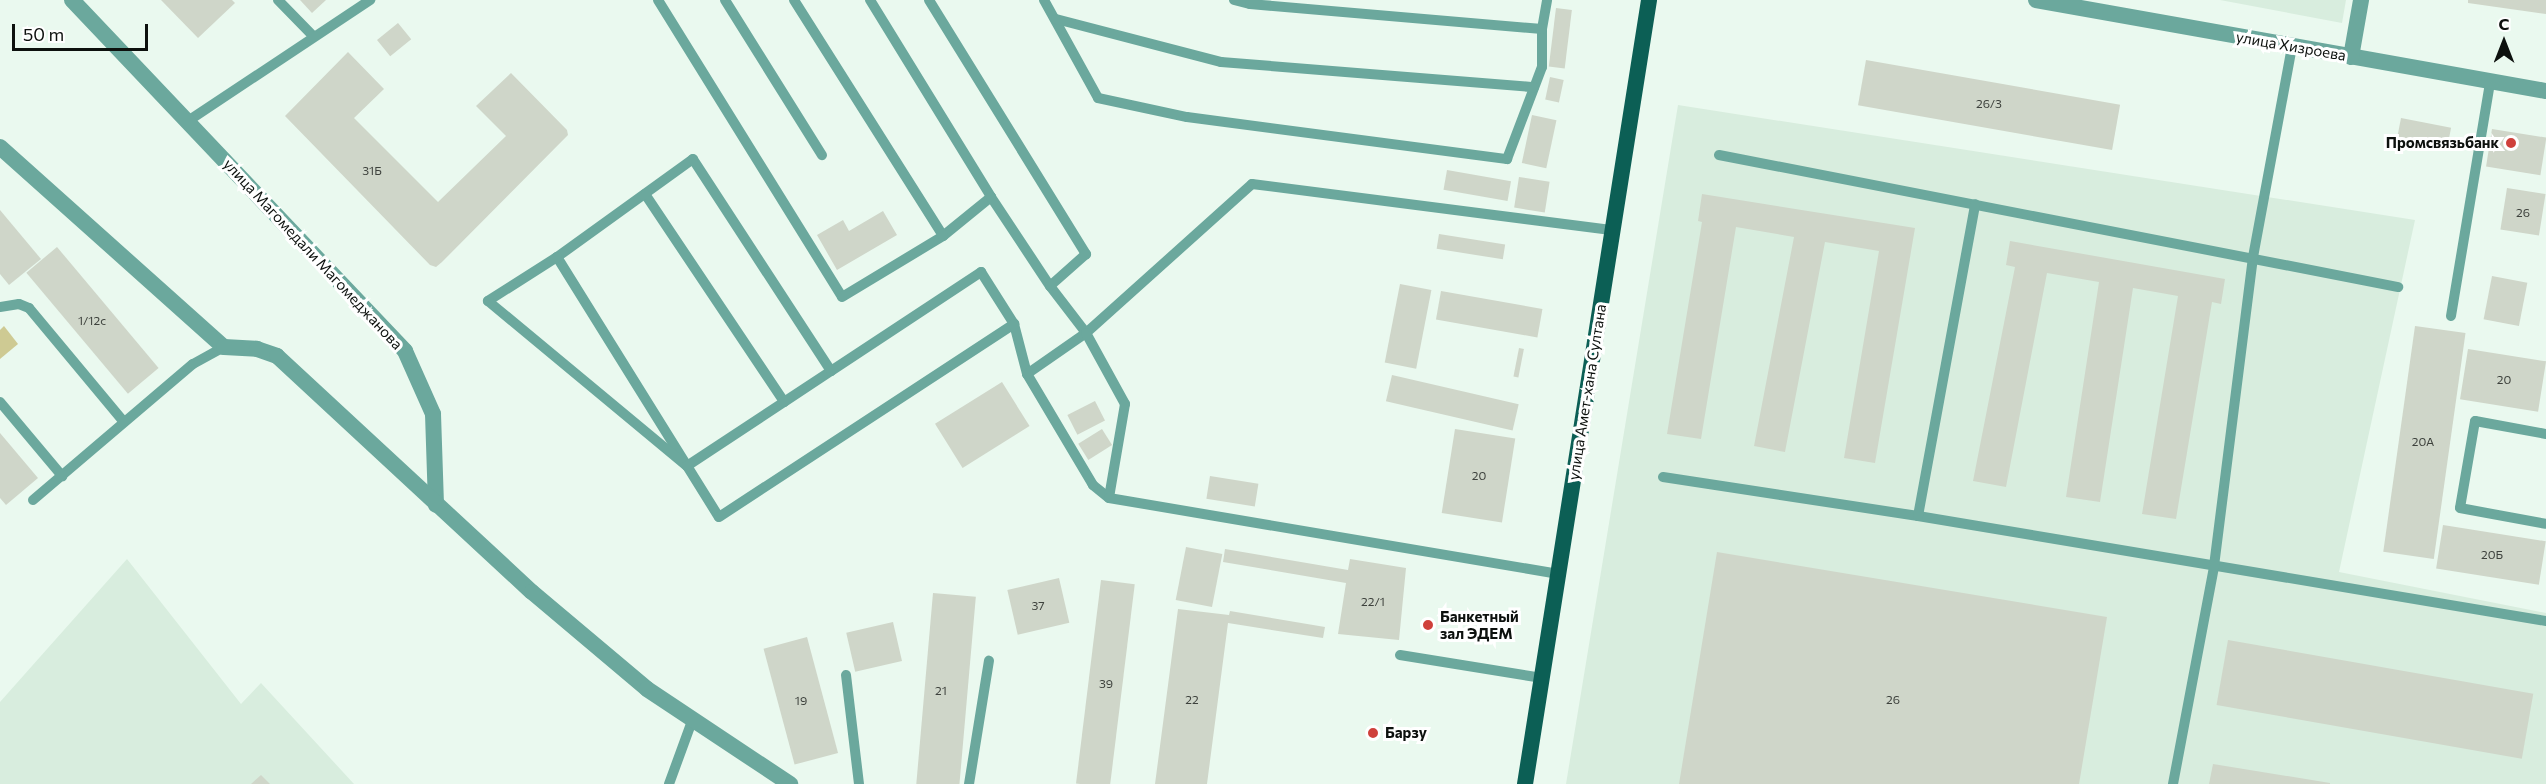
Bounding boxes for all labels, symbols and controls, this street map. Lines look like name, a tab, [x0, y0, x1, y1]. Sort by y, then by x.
scale bar	[15, 12, 152, 50]
north arrow	[2474, 12, 2534, 72]
text: С	[2499, 14, 2509, 33]
text: 50 m	[23, 23, 64, 45]
street label: улица Хизроева	[2235, 27, 2347, 65]
house number: 26/3	[1976, 97, 2002, 111]
place label: Промсвязьбанк	[2386, 134, 2499, 152]
marker: Промсвязьбанк	[2504, 136, 2518, 150]
street label: улица Магомедали Магомеджановa	[220, 155, 406, 353]
house number: 31Б	[362, 164, 382, 178]
house number: 26	[2516, 206, 2530, 220]
street label: улица Амет-хана Султана	[1564, 303, 1610, 481]
house number: 1/12с	[78, 314, 106, 328]
house number: 20	[2497, 373, 2511, 387]
house number: 20А	[2412, 435, 2434, 449]
house number: 20	[1472, 469, 1486, 483]
house number: 20Б	[2481, 548, 2503, 562]
house number: 22/1	[1361, 595, 1385, 609]
house number: 37	[1031, 599, 1045, 613]
place label: Банкетный зал ЭДЕМ	[1440, 607, 1519, 642]
marker: Банкетный зал ЭДЕМ	[1421, 618, 1435, 632]
house number: 39	[1099, 677, 1113, 691]
house number: 21	[935, 684, 947, 698]
house number: 22	[1185, 693, 1199, 707]
house number: 26	[1886, 693, 1900, 707]
house number: 19	[795, 694, 807, 708]
place label: Барзу	[1385, 724, 1427, 742]
marker: Барзу	[1366, 726, 1380, 740]

